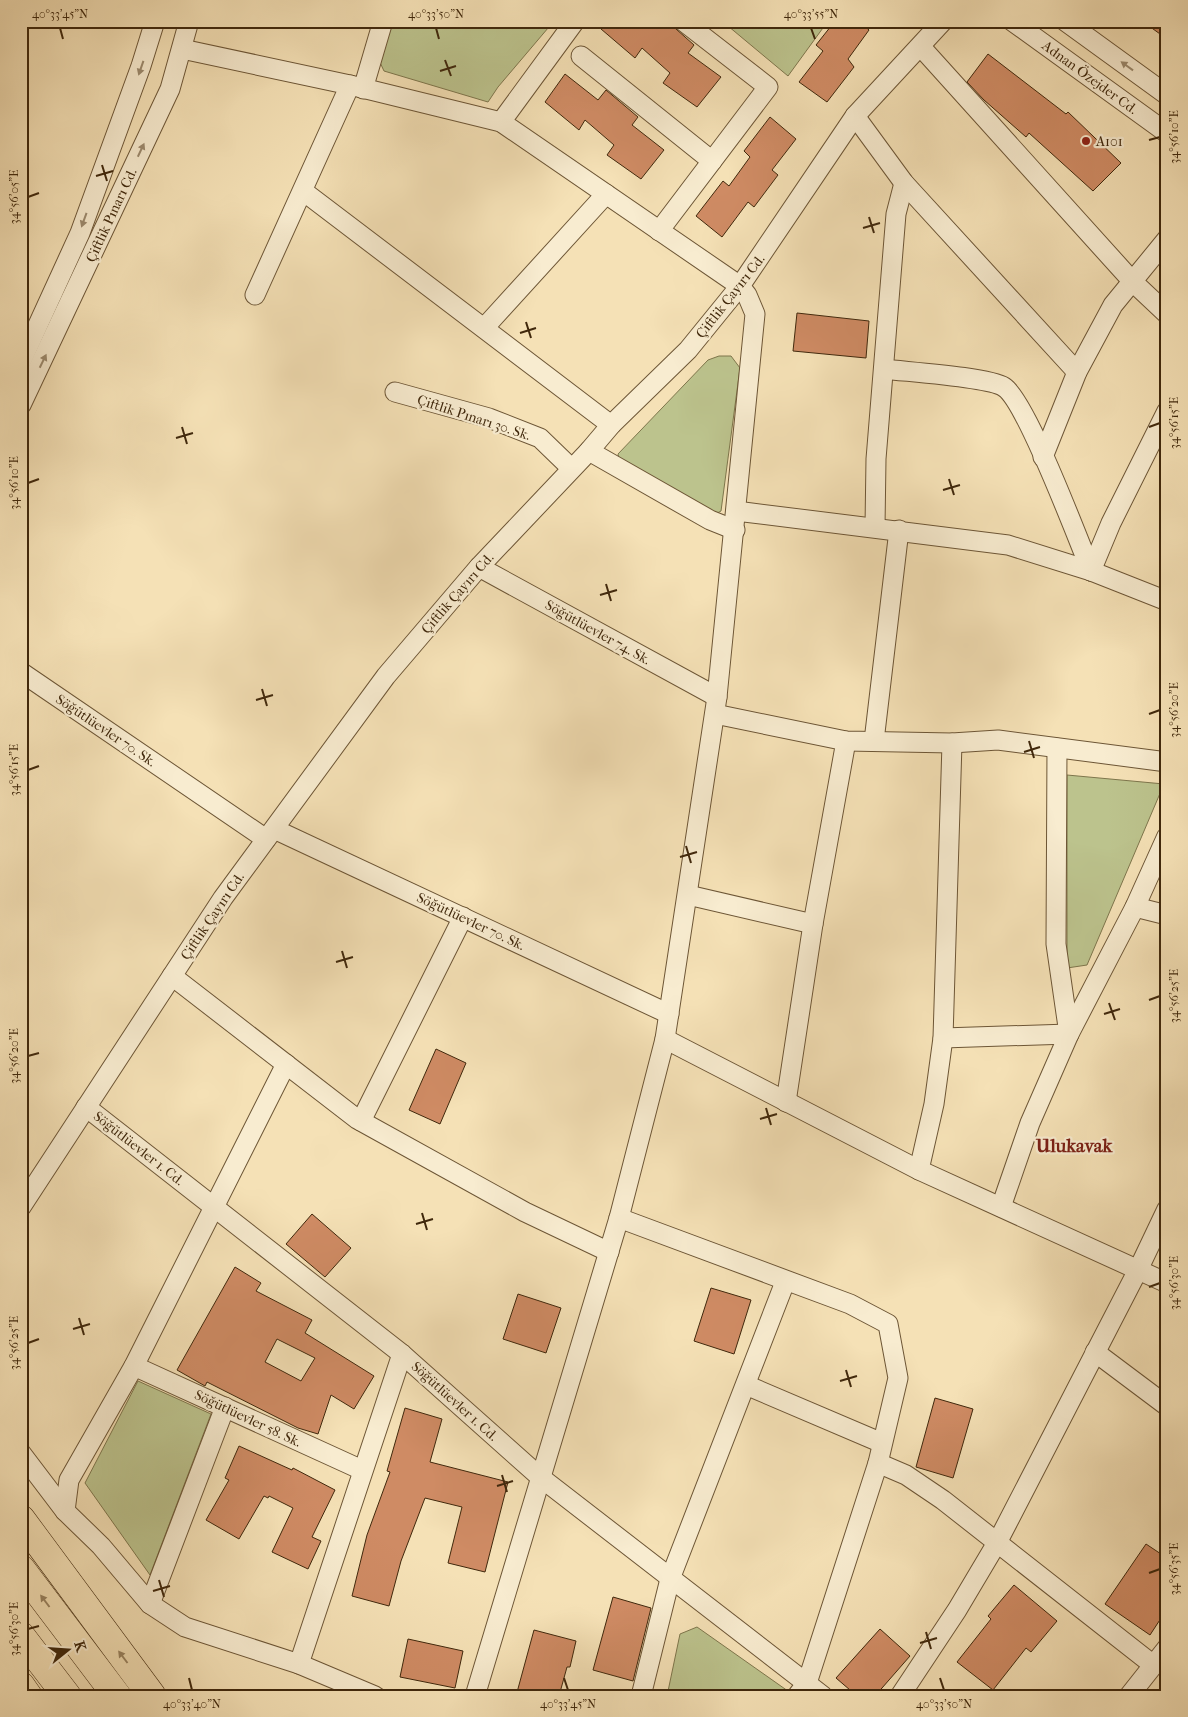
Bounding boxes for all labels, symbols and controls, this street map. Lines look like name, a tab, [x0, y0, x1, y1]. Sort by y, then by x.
text: 40°33'45"N	[32, 7, 88, 21]
text: 40°33'50"N	[408, 7, 464, 21]
text: 40°33'55"N	[784, 7, 838, 21]
street label: Adnan Özejder Cd.	[1038, 36, 1142, 118]
one-way arrow	[137, 60, 144, 75]
one-way arrow	[1120, 61, 1134, 71]
text: 34°56'10"E	[1167, 110, 1181, 164]
place label: A101	[1095, 133, 1123, 150]
marker: A101	[1080, 135, 1092, 147]
one-way arrow	[138, 143, 146, 157]
street label: Çiftlik Pınarı Cd.	[82, 165, 141, 265]
text: 34°56'05"E	[7, 170, 21, 224]
one-way arrow	[80, 213, 88, 228]
street label: Çiftlik Çayırı Cd.	[692, 251, 769, 342]
one-way arrow	[39, 354, 47, 368]
street label: Çiftlik Pınarı 30. Sk.	[415, 391, 533, 444]
text: 34°56'15"E	[1167, 397, 1181, 449]
text: 34°56'10"E	[7, 456, 21, 510]
street label: Çiftlik Çayırı Cd.	[418, 549, 497, 637]
street label: Söğütlüevler 74. Sk.	[542, 596, 654, 669]
text: 34°56'20"E	[1167, 682, 1181, 738]
street label: Söğütlüevler 70. Sk.	[52, 691, 159, 770]
text: 34°56'15"E	[7, 744, 21, 796]
street label: Çiftlik Çayırı Cd.	[177, 869, 248, 963]
street label: Söğütlüevler 70. Sk.	[414, 889, 528, 954]
text: 34°56'25"E	[1167, 969, 1181, 1023]
text: 34°56'20"E	[7, 1028, 21, 1084]
street label: Söğütlüevler 1. Cd.	[90, 1108, 188, 1189]
district label: Ulukavak	[1035, 1135, 1114, 1157]
text: 34°56'30"E	[1167, 1256, 1181, 1310]
text: 34°56'25"E	[7, 1316, 21, 1370]
street label: Söğütlüevler 1. Cd.	[408, 1358, 502, 1445]
street label: Söğütlüevler 58. Sk.	[192, 1386, 304, 1451]
text: 34°56'35"E	[1167, 1543, 1181, 1595]
one-way arrow	[40, 1595, 51, 1608]
text: 34°56'30"E	[7, 1602, 21, 1656]
north arrow	[42, 1624, 92, 1674]
text: K	[70, 1639, 90, 1654]
one-way arrow	[118, 1650, 128, 1664]
text: 40°33'40"N	[163, 1697, 221, 1711]
text: 40°33'45"N	[540, 1697, 596, 1711]
text: 40°33'50"N	[916, 1697, 972, 1711]

